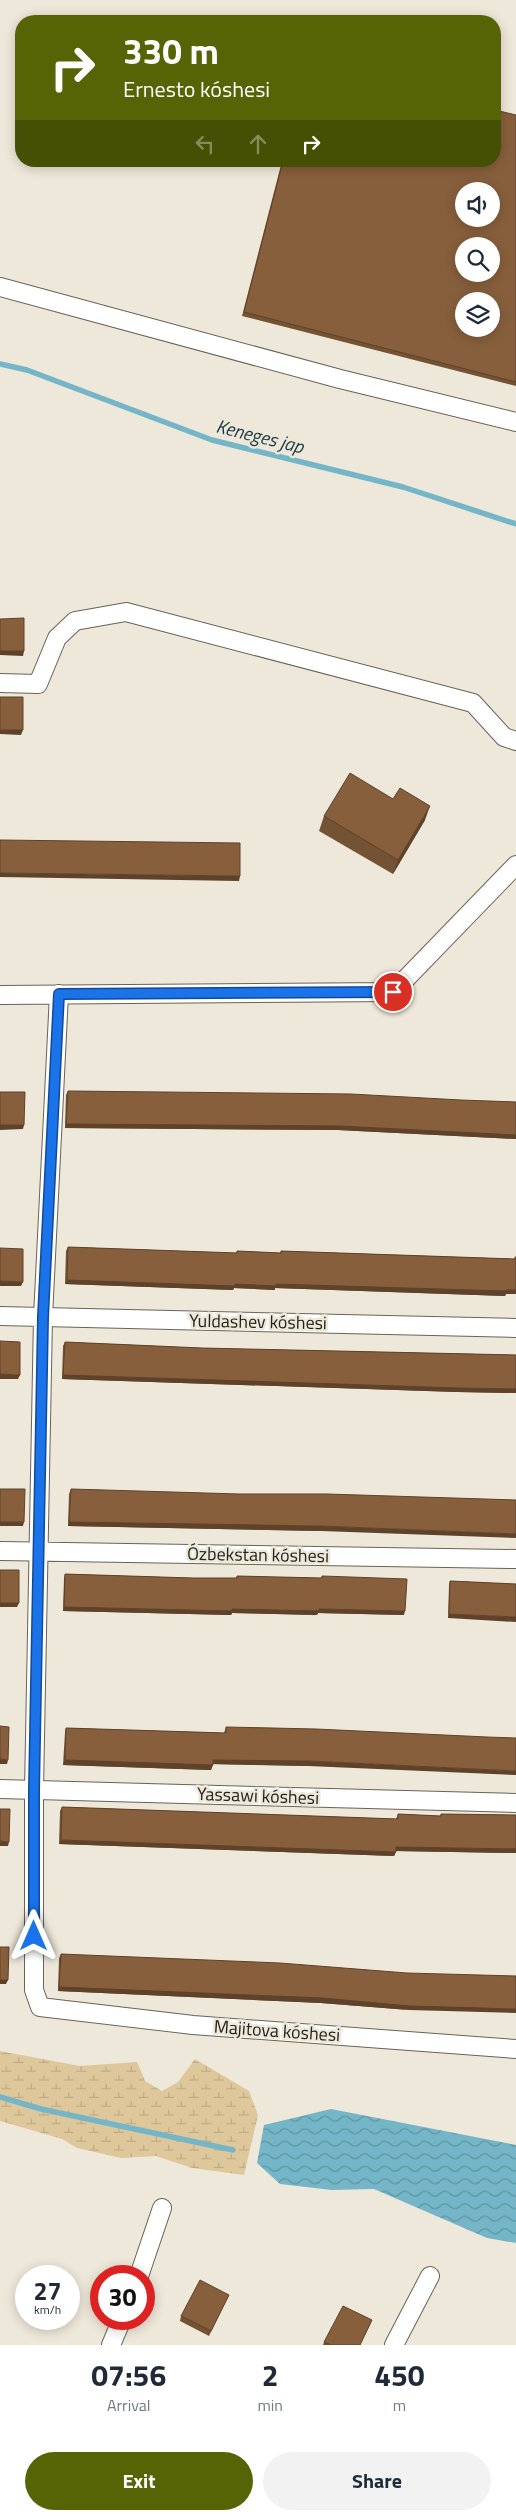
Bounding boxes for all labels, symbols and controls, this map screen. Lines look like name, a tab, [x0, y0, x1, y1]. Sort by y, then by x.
text: 330 m	[123, 24, 219, 78]
icon: right	[40, 35, 105, 100]
text: Ernesto kóshesi	[123, 72, 270, 106]
icon: left	[191, 130, 219, 158]
icon: ahead	[244, 130, 272, 158]
icon: right	[297, 130, 325, 158]
map controls	[455, 182, 500, 337]
button: sound	[455, 182, 500, 227]
button: search	[455, 237, 500, 282]
button: layers	[455, 292, 500, 337]
water label: Keneges jap	[213, 411, 307, 461]
pin	[372, 971, 414, 1013]
icon: arrive	[379, 978, 407, 1006]
street label: Yuldashev kóshesi	[189, 1307, 327, 1336]
street label: Ózbekstan kóshesi	[187, 1540, 329, 1569]
street label: Yassawi kóshesi	[196, 1780, 320, 1811]
position arrow	[7, 1909, 59, 1961]
street label: Majitova kóshesi	[213, 2013, 341, 2048]
speed limit sign: 30	[90, 2265, 155, 2330]
text: 27	[33, 2272, 62, 2310]
text: km/h	[34, 2300, 61, 2319]
text: 07:56	[91, 2352, 166, 2398]
text: 2	[262, 2352, 279, 2398]
text: 450	[374, 2352, 425, 2398]
text: Arrival	[107, 2393, 150, 2417]
text: min	[257, 2393, 283, 2417]
text: m	[393, 2393, 406, 2417]
button: Exit	[25, 2452, 253, 2510]
button: Share	[263, 2452, 491, 2510]

